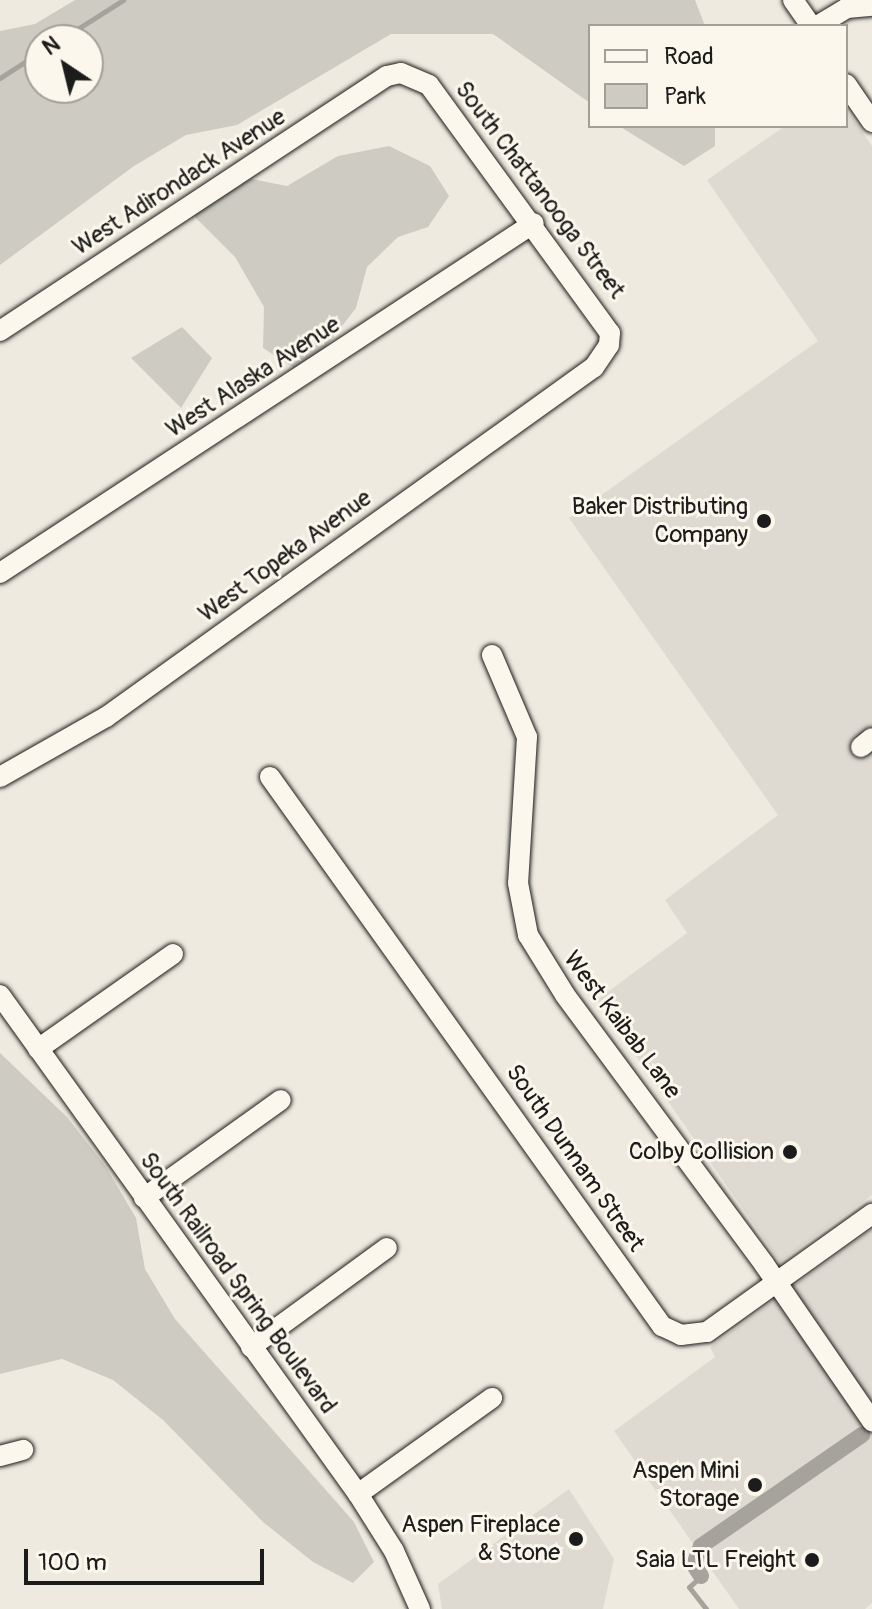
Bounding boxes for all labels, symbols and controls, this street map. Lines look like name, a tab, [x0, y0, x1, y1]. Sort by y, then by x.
north arrow	[24, 24, 104, 104]
legend	[588, 24, 848, 128]
text: N	[37, 30, 66, 62]
text: Road	[664, 42, 714, 71]
street label: South Chattanooga Street	[449, 76, 631, 304]
text: Park	[664, 82, 706, 111]
street label: West Adirondack Avenue	[67, 102, 291, 262]
street label: West Alaska Avenue	[161, 310, 345, 444]
street label: West Topeka Avenue	[193, 484, 377, 628]
place label: Baker Distributing Company	[572, 493, 748, 549]
marker: Baker Distributing Company	[755, 512, 773, 530]
street label: West Kaibab Lane	[557, 946, 687, 1104]
street label: South Dunnam Street	[500, 1059, 650, 1257]
place label: Colby Collision	[629, 1138, 774, 1166]
marker: Colby Collision	[781, 1143, 799, 1161]
street label: South Railroad Spring Boulevard	[134, 1147, 342, 1419]
place label: Aspen Mini Storage	[632, 1457, 739, 1513]
marker: Aspen Mini Storage	[746, 1476, 764, 1494]
place label: Aspen Fireplace & Stone	[401, 1511, 560, 1567]
marker: Aspen Fireplace & Stone	[567, 1530, 585, 1548]
scale bar	[28, 1533, 268, 1583]
place label: Saia LTL Freight	[635, 1546, 796, 1574]
text: 100 m	[38, 1548, 107, 1577]
marker: Saia LTL Freight	[803, 1551, 821, 1569]

